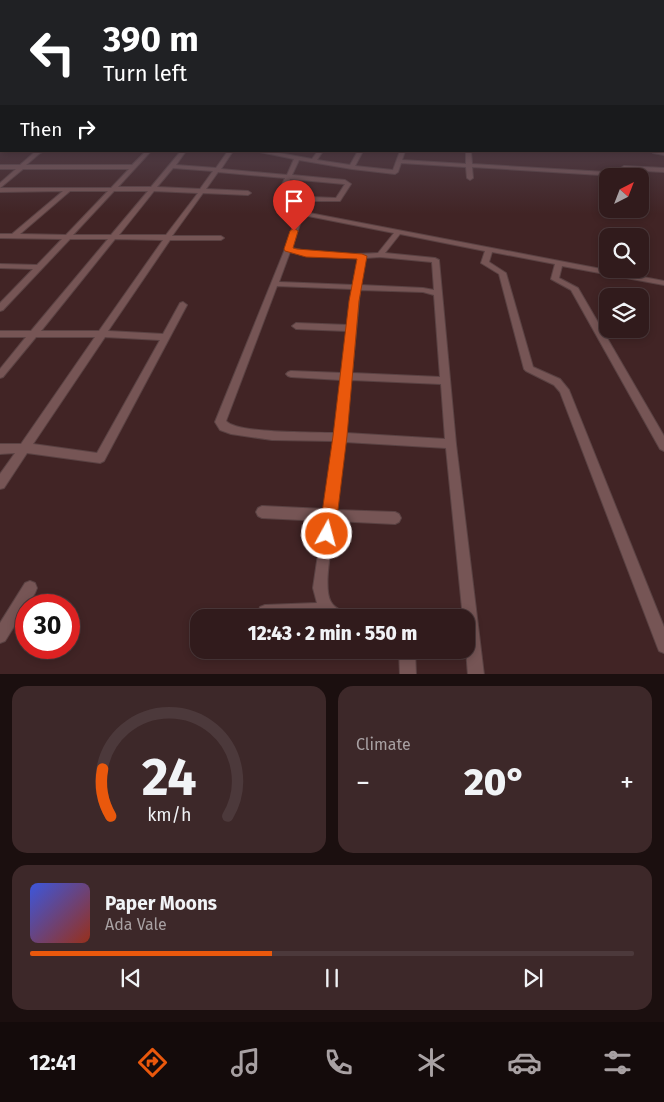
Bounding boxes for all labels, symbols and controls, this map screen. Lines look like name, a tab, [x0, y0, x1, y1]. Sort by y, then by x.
text: 390 m	[103, 18, 199, 60]
icon: left	[20, 20, 85, 85]
text: Turn left	[103, 60, 187, 87]
icon: right	[72, 115, 100, 143]
text: Then	[20, 118, 62, 141]
north arrow	[599, 168, 649, 218]
map controls	[599, 168, 649, 338]
pin	[273, 180, 315, 231]
icon: arrive	[280, 187, 308, 215]
button: search	[599, 228, 649, 278]
button: layers	[599, 288, 649, 338]
position arrow	[300, 507, 352, 559]
speed limit sign: 30	[15, 594, 80, 659]
text: 12:43 · 2 min · 550 m	[248, 622, 417, 645]
text: Climate	[356, 735, 411, 754]
text: 24	[142, 746, 196, 809]
text: 20°	[464, 759, 526, 805]
text: −	[356, 766, 370, 799]
text: +	[620, 766, 634, 799]
text: km/h	[147, 804, 191, 826]
text: Paper Moons	[105, 892, 217, 915]
text: Ada Vale	[105, 915, 167, 934]
icon: previous	[117, 964, 145, 992]
icon: pause	[318, 964, 346, 992]
icon: next	[519, 964, 547, 992]
icon: directions	[135, 1045, 170, 1080]
icon: music	[228, 1045, 263, 1080]
icon: phone	[321, 1045, 356, 1080]
icon: climate	[414, 1045, 449, 1080]
icon: car	[507, 1045, 542, 1080]
icon: filters	[600, 1045, 635, 1080]
text: 12:41	[29, 1049, 77, 1076]

